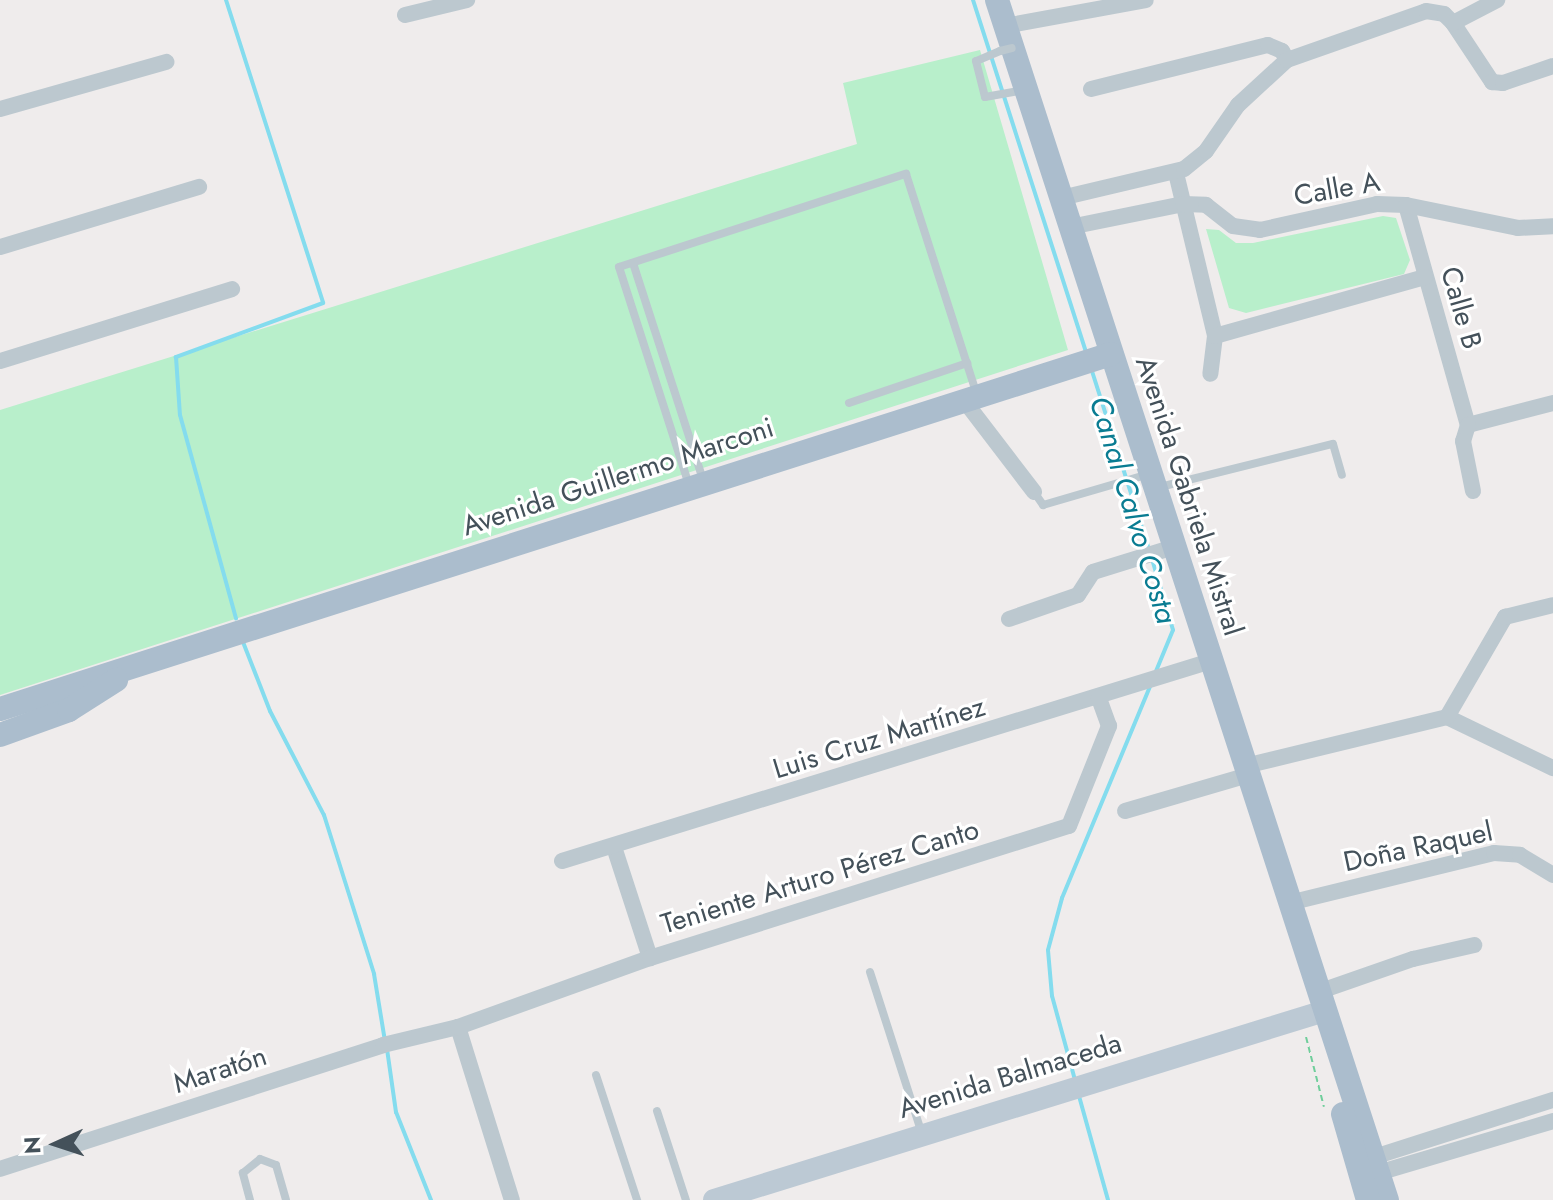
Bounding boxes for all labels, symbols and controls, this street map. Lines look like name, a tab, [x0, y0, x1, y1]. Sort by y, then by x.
street label: Calle A	[1291, 165, 1383, 213]
street label: Calle B	[1433, 263, 1489, 353]
street label: Avenida Gabriela Mistral	[1128, 352, 1250, 640]
water label: Canal Calvo Costa	[1081, 392, 1185, 628]
street label: Avenida Guillermo Marconi	[458, 411, 778, 543]
street label: Luis Cruz Martínez	[769, 690, 989, 786]
street label: Teniente Arturo Pérez Canto	[657, 813, 983, 941]
street label: Doña Raquel	[1340, 815, 1496, 879]
street label: Avenida Balmaceda	[895, 1026, 1125, 1126]
street label: Maratón	[169, 1039, 271, 1101]
north arrow	[16, 1104, 96, 1184]
text: N	[16, 1136, 48, 1155]

